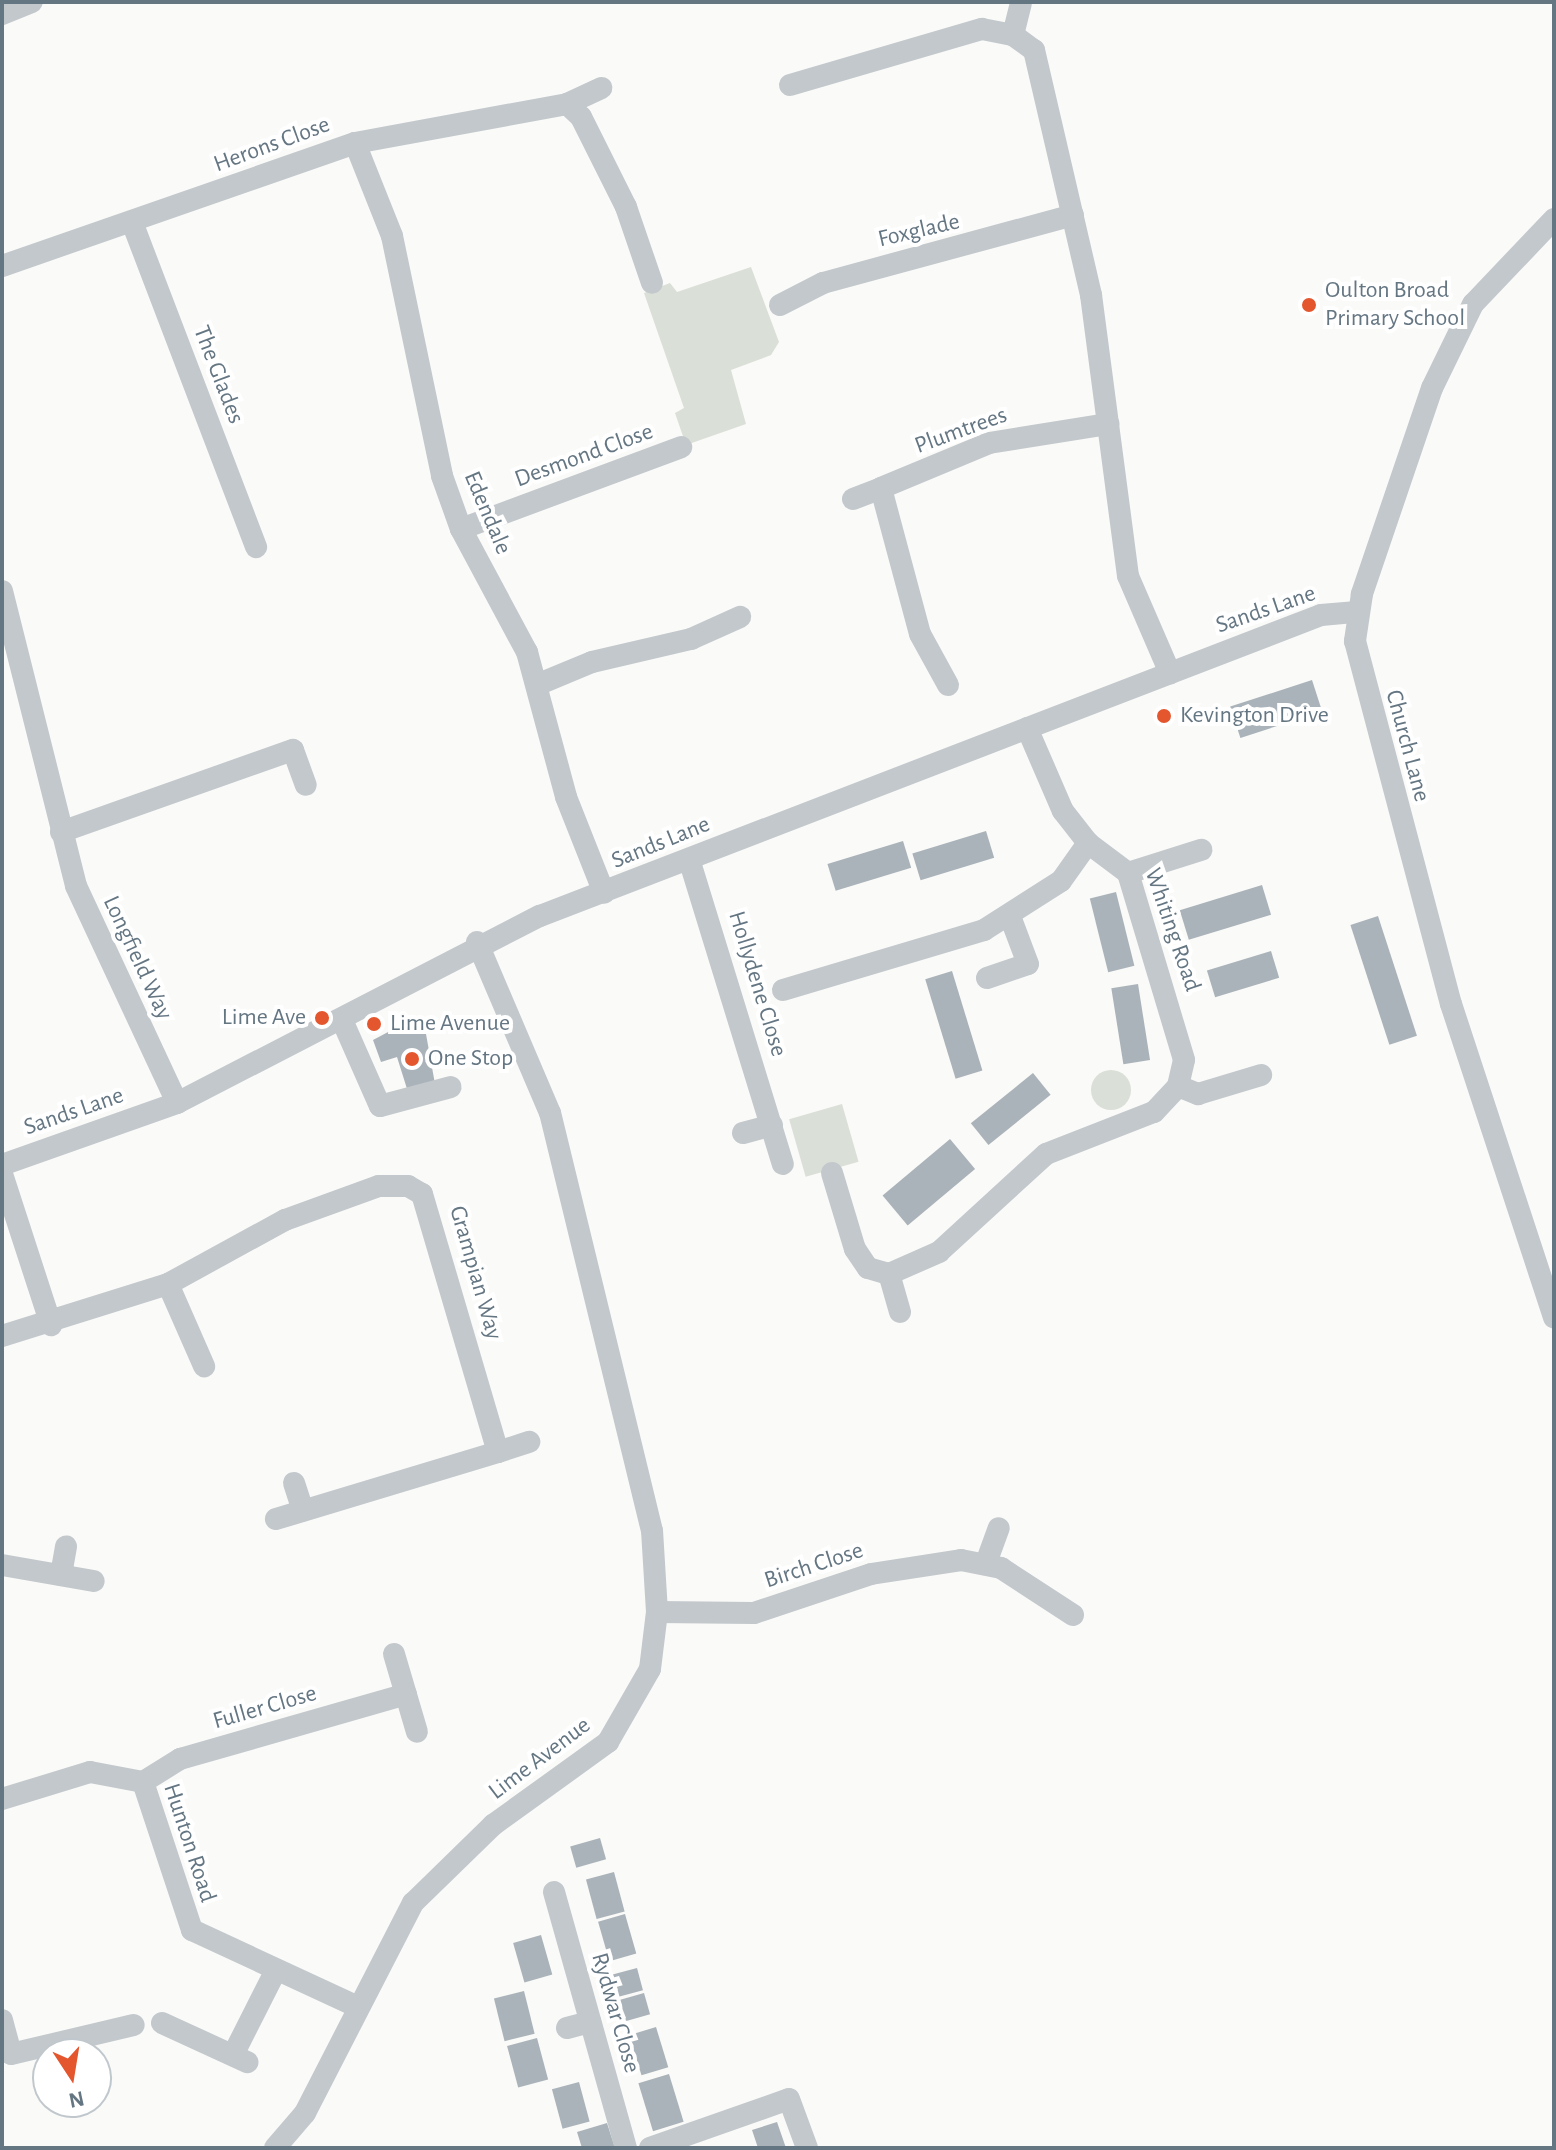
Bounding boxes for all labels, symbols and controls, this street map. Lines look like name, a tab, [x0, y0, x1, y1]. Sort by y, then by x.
street label: Herons Close	[210, 111, 334, 179]
street label: Foxglade	[875, 208, 963, 254]
place label: Oulton Broad Primary School	[1325, 277, 1465, 333]
marker: Oulton Broad Primary School	[1300, 296, 1318, 314]
street label: The Glades	[186, 322, 250, 428]
street label: Plumtrees	[911, 401, 1011, 461]
street label: Desmond Close	[511, 418, 657, 494]
street label: Edendale	[457, 467, 517, 559]
street label: Sands Lane	[1212, 580, 1320, 640]
street label: Church Lane	[1378, 687, 1436, 805]
place label: Kevington Drive	[1180, 702, 1329, 730]
marker: Kevington Drive	[1155, 707, 1173, 725]
street label: Sands Lane	[608, 810, 714, 876]
street label: Whiting Road	[1137, 864, 1207, 996]
street label: Longfield Way	[96, 892, 178, 1024]
street label: Hollydene Close	[721, 908, 793, 1060]
place label: Lime Ave	[222, 1004, 306, 1032]
marker: Lime Ave	[313, 1009, 331, 1027]
place label: Lime Avenue	[390, 1010, 510, 1038]
marker: Lime Avenue	[365, 1015, 383, 1033]
place label: One Stop	[428, 1045, 513, 1073]
marker: One Stop	[403, 1050, 421, 1068]
street label: Sands Lane	[20, 1082, 128, 1142]
street label: Grampian Way	[442, 1203, 508, 1343]
street label: Birch Close	[761, 1537, 867, 1595]
street label: Fuller Close	[210, 1680, 320, 1736]
street label: Lime Avenue	[483, 1711, 597, 1807]
street label: Hunton Road	[156, 1780, 222, 1906]
street label: Rydwar Close	[584, 1950, 646, 2076]
north arrow	[32, 2038, 112, 2118]
text: N	[67, 2087, 86, 2112]

